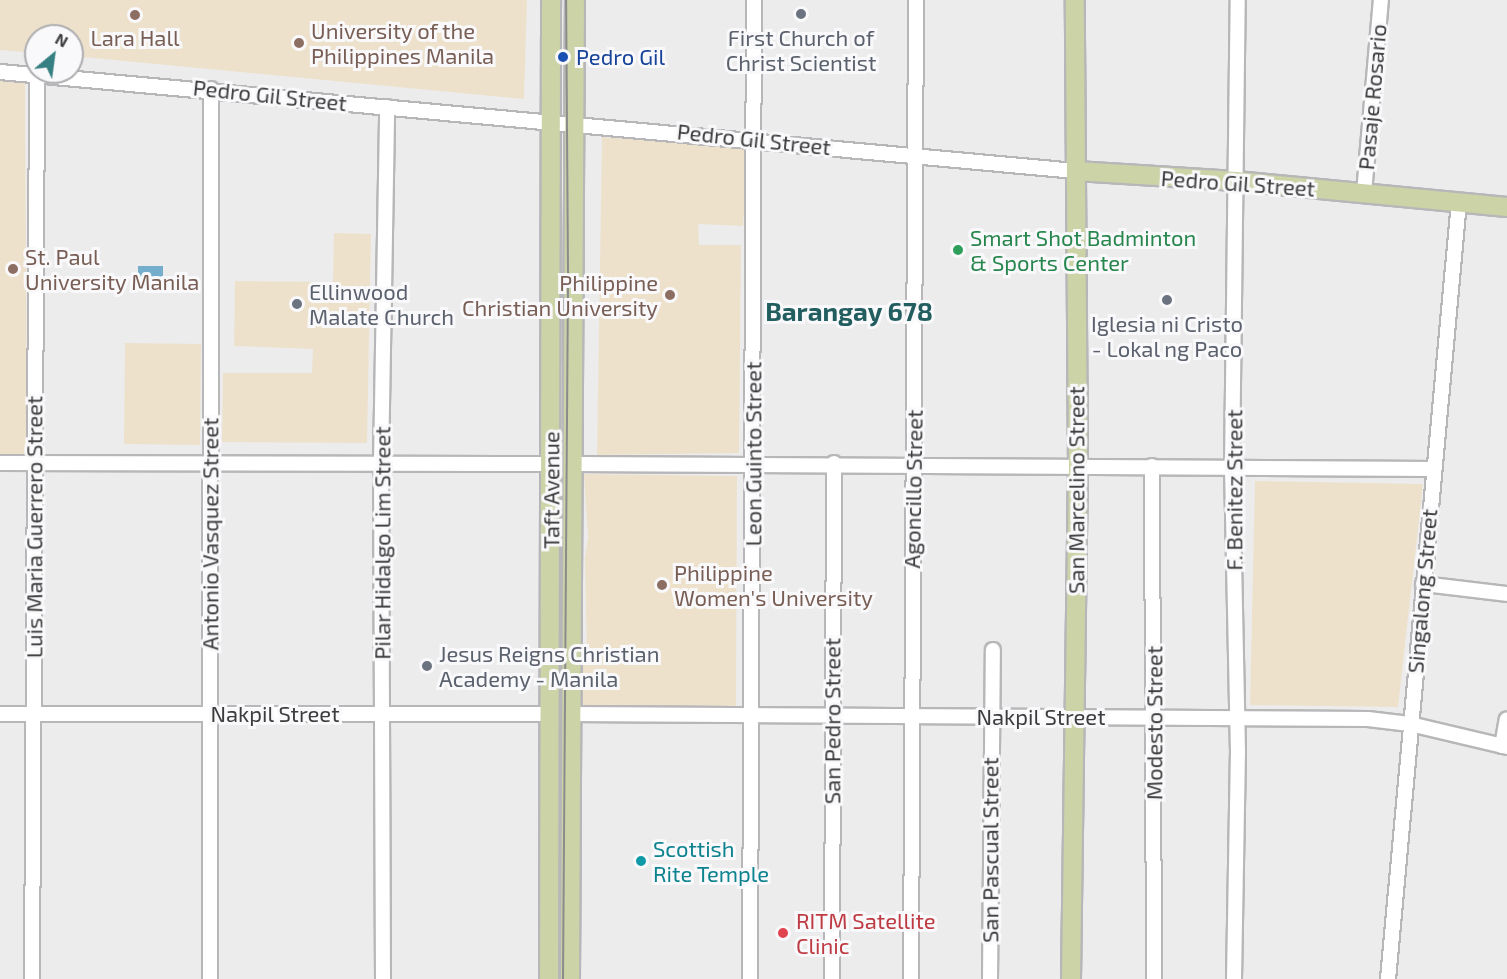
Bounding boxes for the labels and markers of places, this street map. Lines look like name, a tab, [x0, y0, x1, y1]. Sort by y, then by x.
marker: First Church of Christ Scientist	[794, 7, 808, 21]
marker: Lara Hall	[128, 8, 142, 22]
place label: University of the Philippines Manila	[311, 17, 494, 68]
place label: First Church of Christ Scientist	[726, 24, 876, 76]
place label: Lara Hall	[90, 25, 180, 51]
marker: University of the Philippines Manila	[292, 36, 306, 50]
place label: Pedro Gil	[576, 44, 665, 70]
marker: Pedro Gil	[554, 48, 572, 66]
place label: Smart Shot Badminton & Sports Center	[970, 224, 1196, 276]
place label: St. Paul University Manila	[25, 243, 200, 294]
marker: Smart Shot Badminton & Sports Center	[951, 243, 965, 257]
marker: St. Paul University Manila	[6, 262, 20, 276]
place label: Philippine Christian University	[462, 269, 658, 320]
place label: Ellinwood Malate Church	[309, 278, 454, 330]
marker: Philippine Christian University	[663, 288, 677, 302]
marker: Iglesia ni Cristo - Lokal ng Paco	[1160, 293, 1174, 307]
marker: Ellinwood Malate Church	[290, 297, 304, 311]
place label: Iglesia ni Cristo - Lokal ng Paco	[1091, 310, 1243, 362]
place label: Philippine Women's University	[674, 559, 873, 610]
marker: Philippine Women's University	[655, 578, 669, 592]
place label: Jesus Reigns Christian Academy - Manila	[439, 640, 659, 692]
marker: Jesus Reigns Christian Academy - Manila	[420, 659, 434, 673]
place label: Scottish Rite Temple	[653, 835, 770, 886]
marker: Scottish Rite Temple	[634, 854, 648, 868]
place label: RITM Satellite Clinic	[796, 907, 936, 958]
marker: RITM Satellite Clinic	[774, 924, 792, 942]

